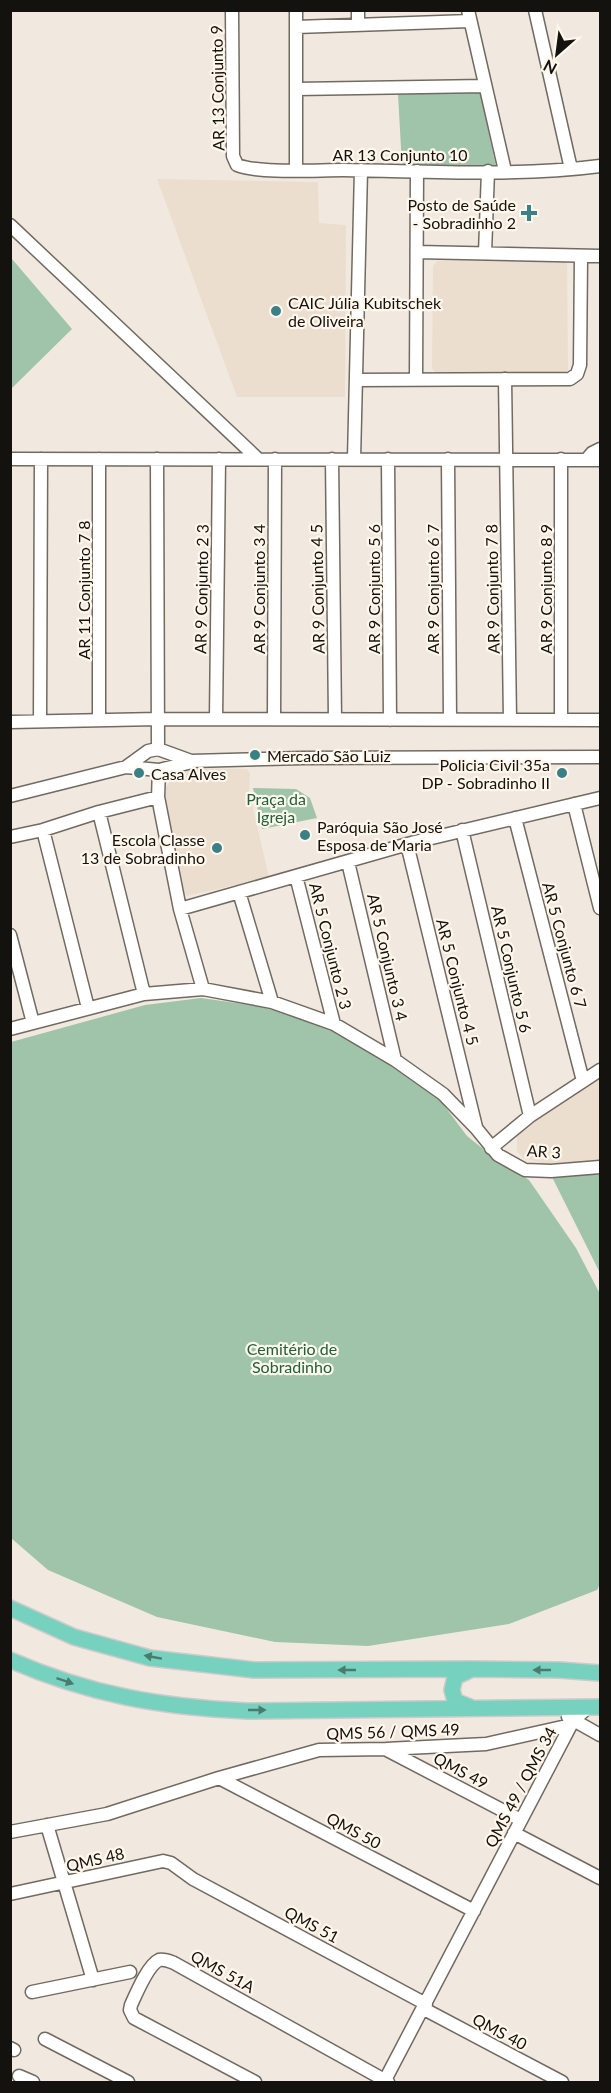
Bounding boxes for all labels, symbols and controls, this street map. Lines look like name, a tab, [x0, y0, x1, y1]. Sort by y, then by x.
north arrow	[527, 24, 587, 84]
street label: AR 13 Conjunto 9	[206, 25, 228, 151]
text: N	[540, 56, 560, 79]
street label: AR 13 Conjunto 10	[332, 145, 468, 164]
place label: Posto de Saúde - Sobradinho 2	[408, 195, 516, 232]
marker: Posto de Saúde - Sobradinho 2	[520, 204, 538, 222]
place label: CAIC Júlia Kubitschek de Oliveira	[288, 293, 442, 330]
marker: CAIC Júlia Kubitschek de Oliveira	[269, 304, 283, 318]
street label: AR 11 Conjunto 7 8	[74, 520, 93, 660]
street label: AR 9 Conjunto 2 3	[190, 524, 212, 654]
street label: AR 9 Conjunto 3 4	[249, 524, 268, 654]
street label: AR 9 Conjunto 4 5	[306, 524, 328, 654]
street label: AR 9 Conjunto 5 6	[364, 524, 383, 654]
street label: AR 9 Conjunto 6 7	[423, 524, 442, 654]
street label: AR 9 Conjunto 7 8	[481, 524, 503, 654]
street label: AR 9 Conjunto 8 9	[536, 524, 555, 654]
place label: Mercado São Luiz	[267, 746, 391, 765]
marker: Mercado São Luiz	[248, 748, 262, 762]
place label: Policia Civil 35a DP - Sobradinho II	[421, 755, 550, 792]
place label: Casa Alves	[151, 764, 226, 783]
marker: Casa Alves	[132, 766, 146, 780]
marker: Policia Civil 35a DP - Sobradinho II	[555, 766, 569, 780]
park label: Praça da Igreja	[246, 789, 306, 826]
place label: Paróquia São José Esposa de Maria	[317, 817, 443, 854]
marker: Paróquia São José Esposa de Maria	[298, 828, 312, 842]
place label: Escola Classe 13 de Sobradinho	[81, 830, 205, 867]
marker: Escola Classe 13 de Sobradinho	[210, 841, 224, 855]
street label: AR 5 Conjunto 6 7	[539, 880, 591, 1010]
street label: AR 5 Conjunto 2 3	[306, 881, 356, 1011]
street label: AR 5 Conjunto 3 4	[364, 892, 412, 1022]
street label: AR 5 Conjunto 5 6	[488, 904, 536, 1034]
street label: AR 5 Conjunto 4 5	[433, 917, 483, 1047]
street label: AR 3	[526, 1140, 562, 1162]
park label: Cemitério de Sobradinho	[247, 1339, 337, 1376]
one-way arrow	[143, 1653, 162, 1662]
one-way arrow	[338, 1665, 357, 1675]
one-way arrow	[533, 1665, 552, 1675]
one-way arrow	[56, 1677, 74, 1687]
one-way arrow	[247, 1706, 266, 1715]
street label: QMS 56 / QMS 49	[326, 1719, 460, 1743]
street label: QMS 49 / QMS 34	[480, 1724, 560, 1850]
street label: QMS 49	[430, 1748, 492, 1792]
street label: QMS 50	[323, 1808, 385, 1852]
street label: QMS 48	[64, 1843, 126, 1875]
street label: QMS 51	[281, 1902, 343, 1946]
street label: QMS 51A	[188, 1946, 258, 1996]
street label: QMS 40	[469, 2009, 531, 2053]

